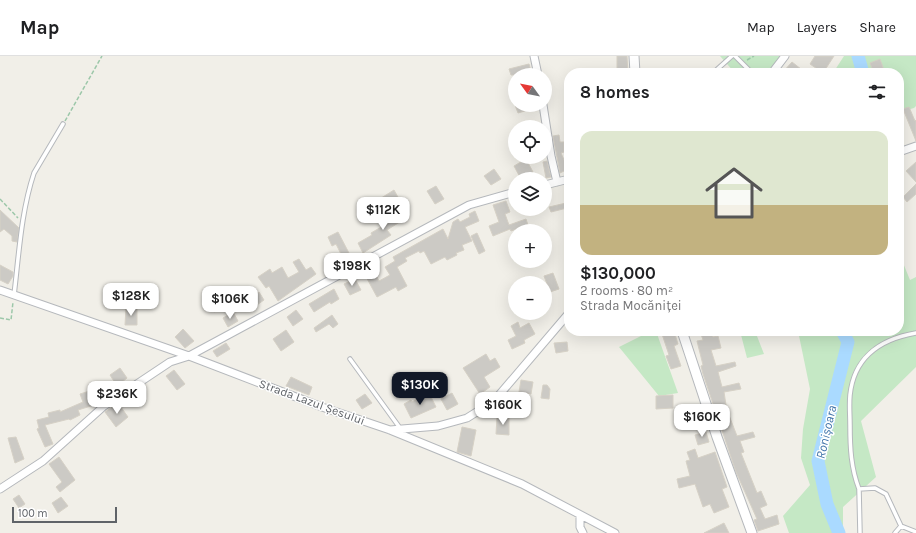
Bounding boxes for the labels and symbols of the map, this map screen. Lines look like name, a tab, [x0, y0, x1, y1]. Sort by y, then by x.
north arrow	[508, 68, 552, 112]
pin: $112K	[355, 197, 411, 231]
pin: $198K	[324, 253, 380, 287]
pin: $128K	[103, 283, 159, 317]
pin: $106K	[202, 286, 258, 320]
pin: $130K	[392, 372, 448, 406]
street label: Strada Lazul Șesului	[257, 376, 367, 428]
pin: $236K	[89, 381, 145, 415]
pin: $160K	[475, 392, 531, 426]
water label: Ronișoara	[813, 403, 840, 460]
pin: $160K	[674, 404, 730, 438]
scale bar	[12, 505, 117, 524]

